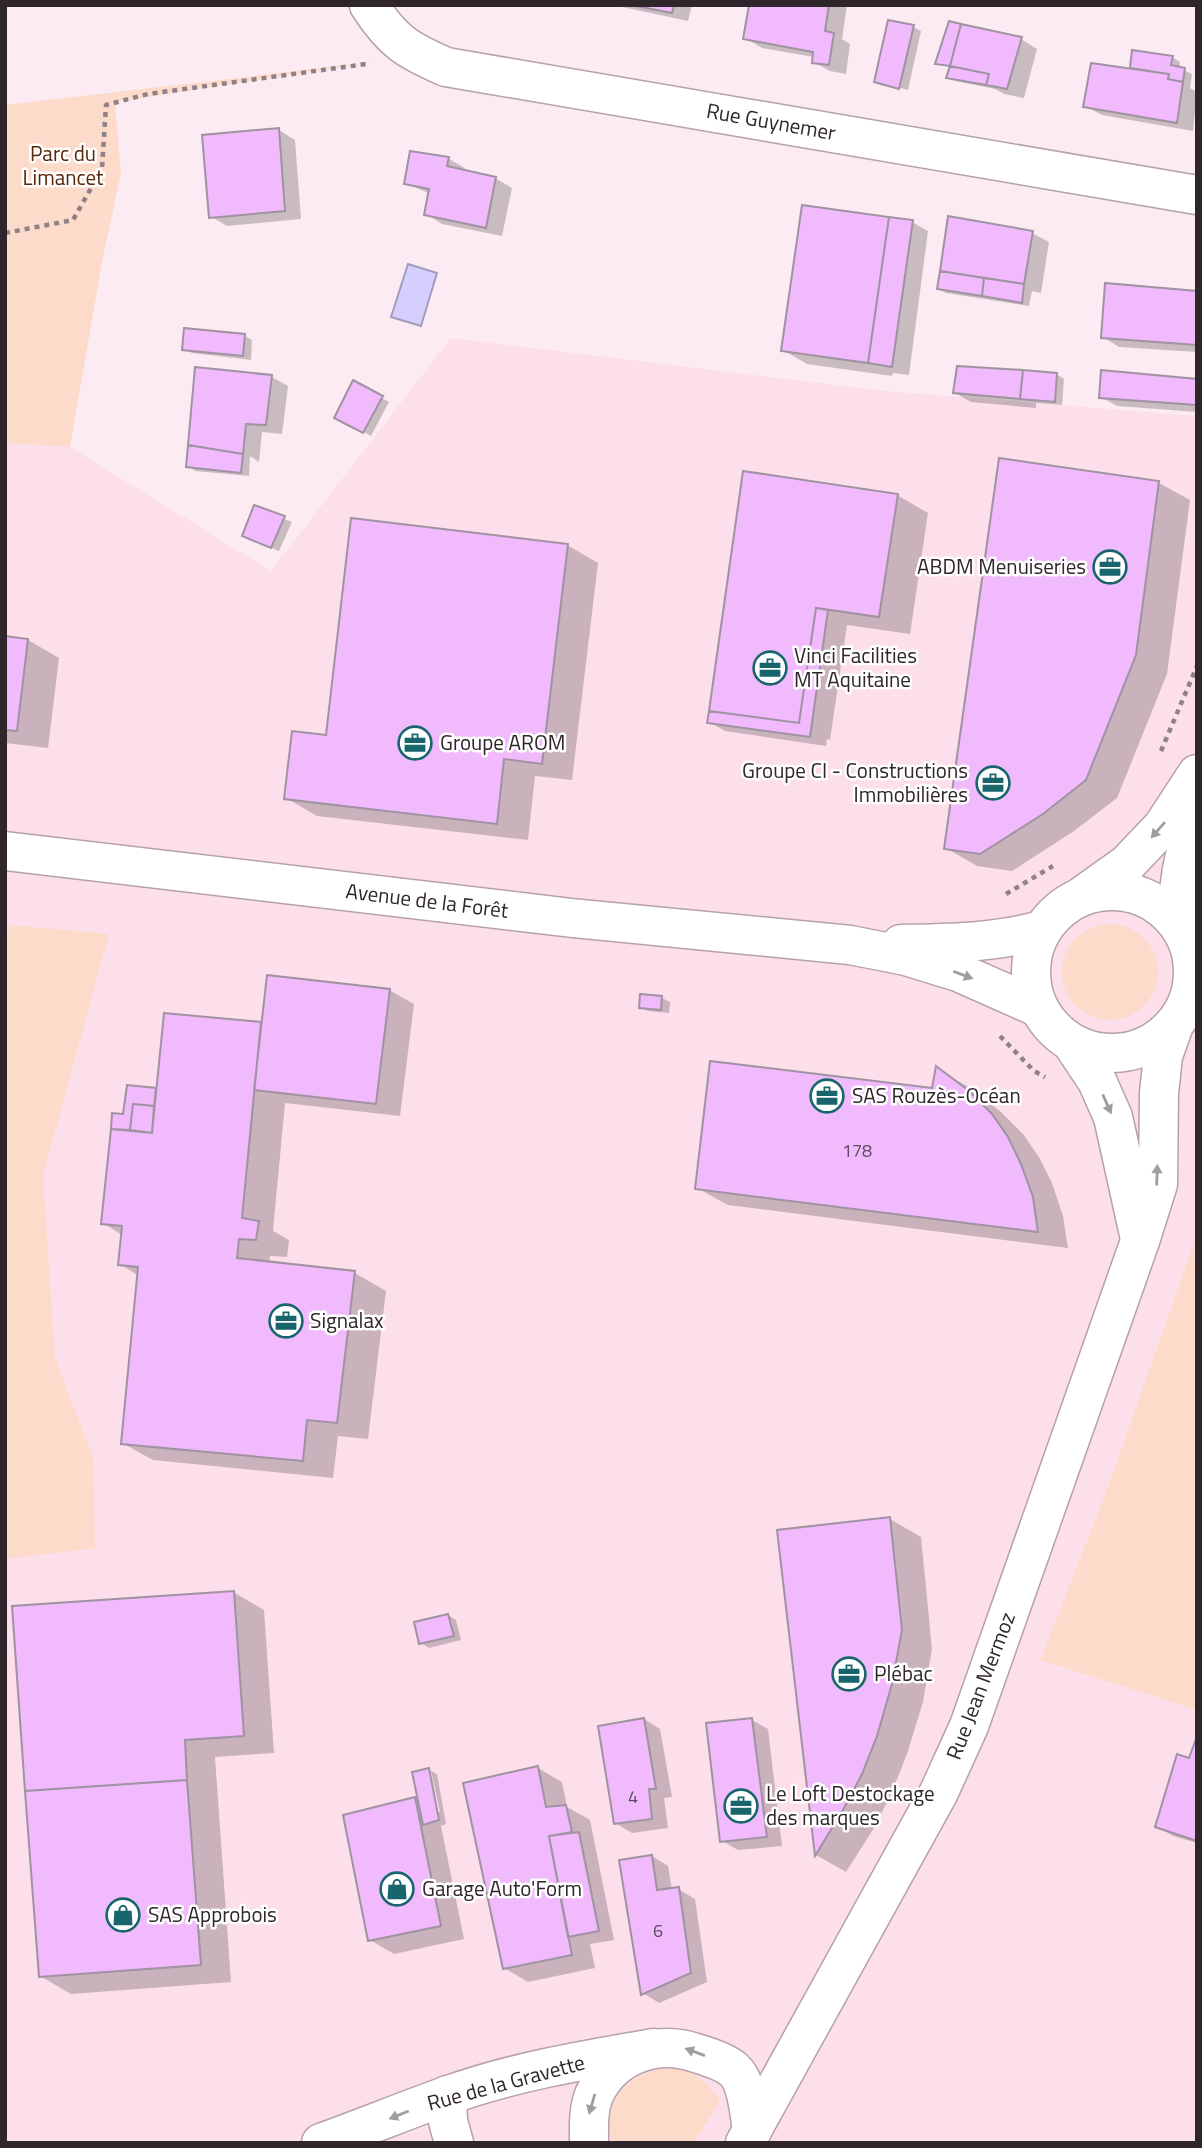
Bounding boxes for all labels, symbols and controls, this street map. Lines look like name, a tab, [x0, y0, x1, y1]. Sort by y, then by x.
street label: Rue Guynemer	[704, 94, 838, 148]
park label: Parc du Limancet	[23, 137, 104, 193]
office icon: ABDM Menuiseries	[1091, 548, 1129, 586]
place label: ABDM Menuiseries	[917, 550, 1086, 582]
place label: Vinci Facilities MT Aquitaine	[794, 639, 917, 695]
office icon: Vinci Facilities MT Aquitaine	[751, 649, 789, 687]
office icon: Groupe AROM	[396, 724, 434, 762]
place label: Groupe AROM	[440, 726, 565, 758]
place label: Groupe CI - Constructions Immobilières	[742, 754, 968, 810]
office icon: Groupe CI - Constructions Immobilières	[974, 764, 1012, 802]
one-way arrow	[1150, 821, 1166, 839]
street label: Avenue de la Forêt	[344, 874, 511, 926]
one-way arrow	[953, 970, 974, 981]
office icon: SAS Rouzès-Océan	[808, 1077, 846, 1115]
place label: SAS Rouzès-Océan	[852, 1079, 1021, 1111]
one-way arrow	[1102, 1093, 1113, 1114]
house number: 178	[842, 1137, 872, 1164]
one-way arrow	[1152, 1164, 1163, 1186]
office icon: Signalax	[267, 1302, 305, 1340]
place label: Signalax	[310, 1304, 384, 1336]
street label: Rue Jean Mermoz	[937, 1607, 1023, 1764]
office icon: Plébac	[830, 1655, 868, 1693]
place label: Plébac	[874, 1657, 933, 1689]
place label: Le Loft Destockage des marques	[766, 1777, 935, 1833]
house number: 4	[628, 1783, 638, 1810]
office icon: Le Loft Destockage des marques	[722, 1787, 760, 1825]
shop icon: Garage Auto'Form	[378, 1870, 416, 1908]
place label: Garage Auto'Form	[422, 1872, 582, 1904]
shop icon: SAS Approbois	[104, 1896, 142, 1934]
place label: SAS Approbois	[148, 1898, 277, 1930]
house number: 6	[653, 1917, 663, 1944]
street label: Rue de la Gravette	[423, 2046, 588, 2118]
one-way arrow	[685, 2046, 706, 2057]
one-way arrow	[587, 2094, 597, 2115]
one-way arrow	[388, 2109, 409, 2120]

